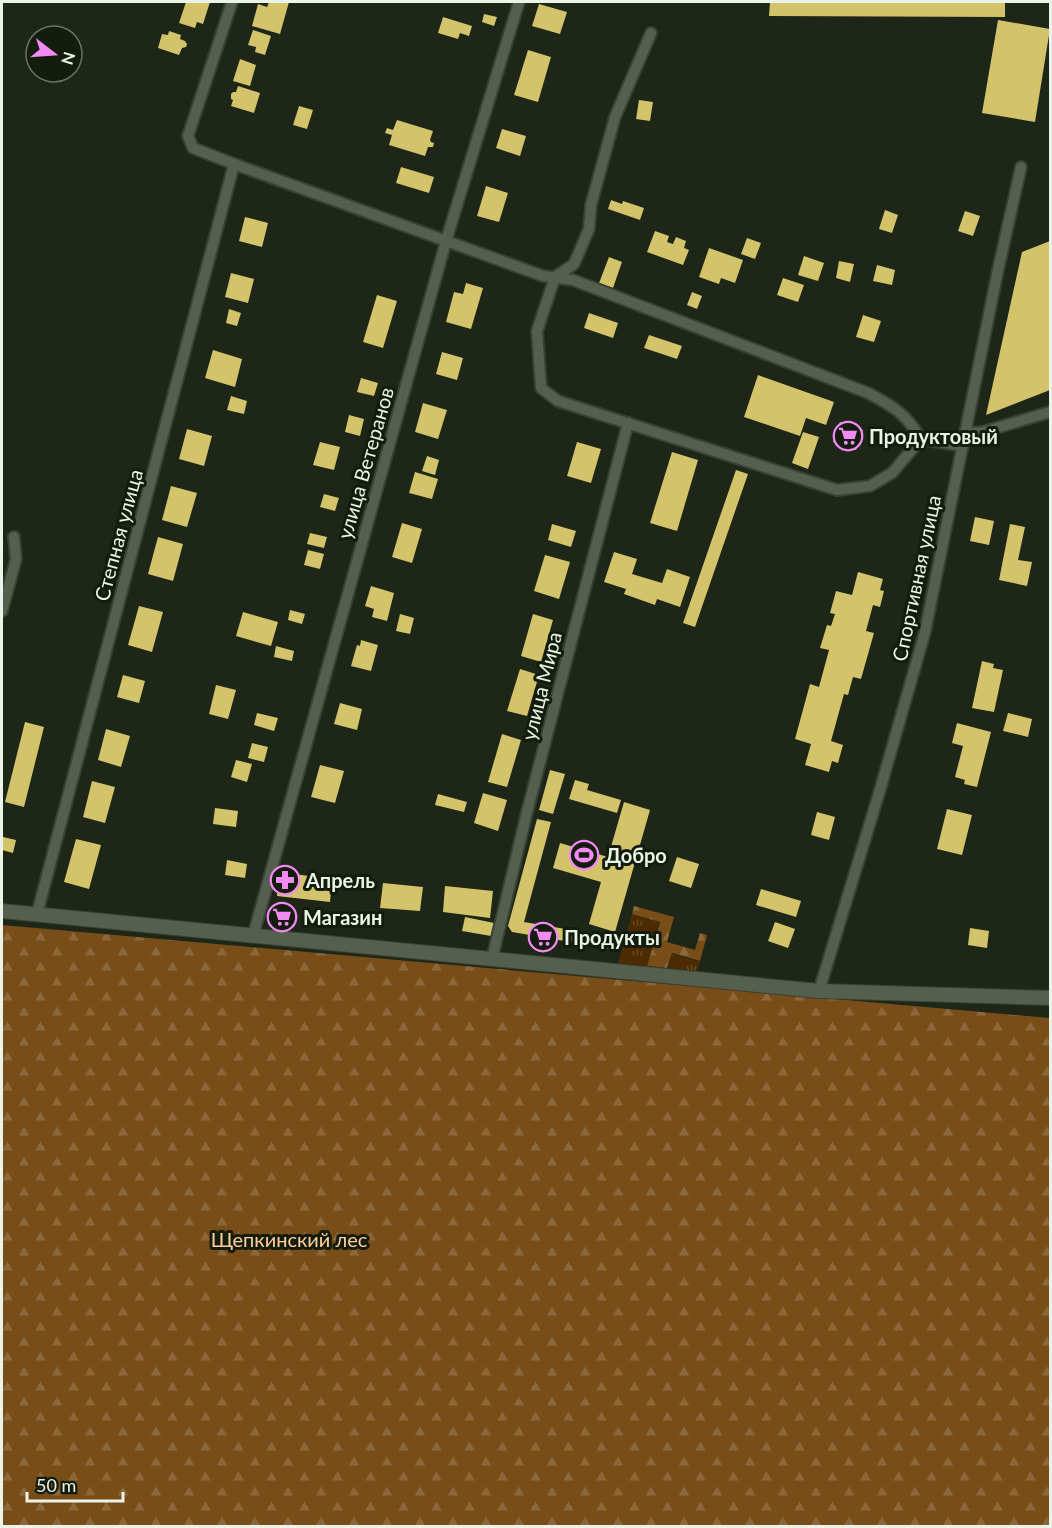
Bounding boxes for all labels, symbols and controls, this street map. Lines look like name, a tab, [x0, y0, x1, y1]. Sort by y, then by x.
north arrow	[24, 24, 84, 84]
text: N	[58, 50, 80, 67]
street label: улица Ветеранов	[332, 384, 398, 542]
supermarket icon: Продуктовый	[832, 420, 864, 452]
place label: Продуктовый	[869, 424, 998, 448]
street label: Степная улица	[89, 467, 147, 603]
street label: Спортивная улица	[887, 493, 945, 663]
street label: улица Мира	[516, 629, 566, 743]
sports icon: Добро	[568, 839, 600, 871]
place label: Добро	[605, 843, 667, 867]
pharmacy icon: Апрель	[269, 864, 301, 896]
place label: Апрель	[305, 868, 375, 892]
supermarket icon: Магазин	[266, 901, 298, 933]
place label: Магазин	[303, 905, 382, 929]
supermarket icon: Продукты	[527, 921, 559, 953]
place label: Продукты	[564, 925, 660, 949]
park label: Щепкинский лес	[211, 1227, 368, 1251]
scale bar	[27, 1465, 123, 1503]
text: 50 m	[36, 1474, 76, 1496]

